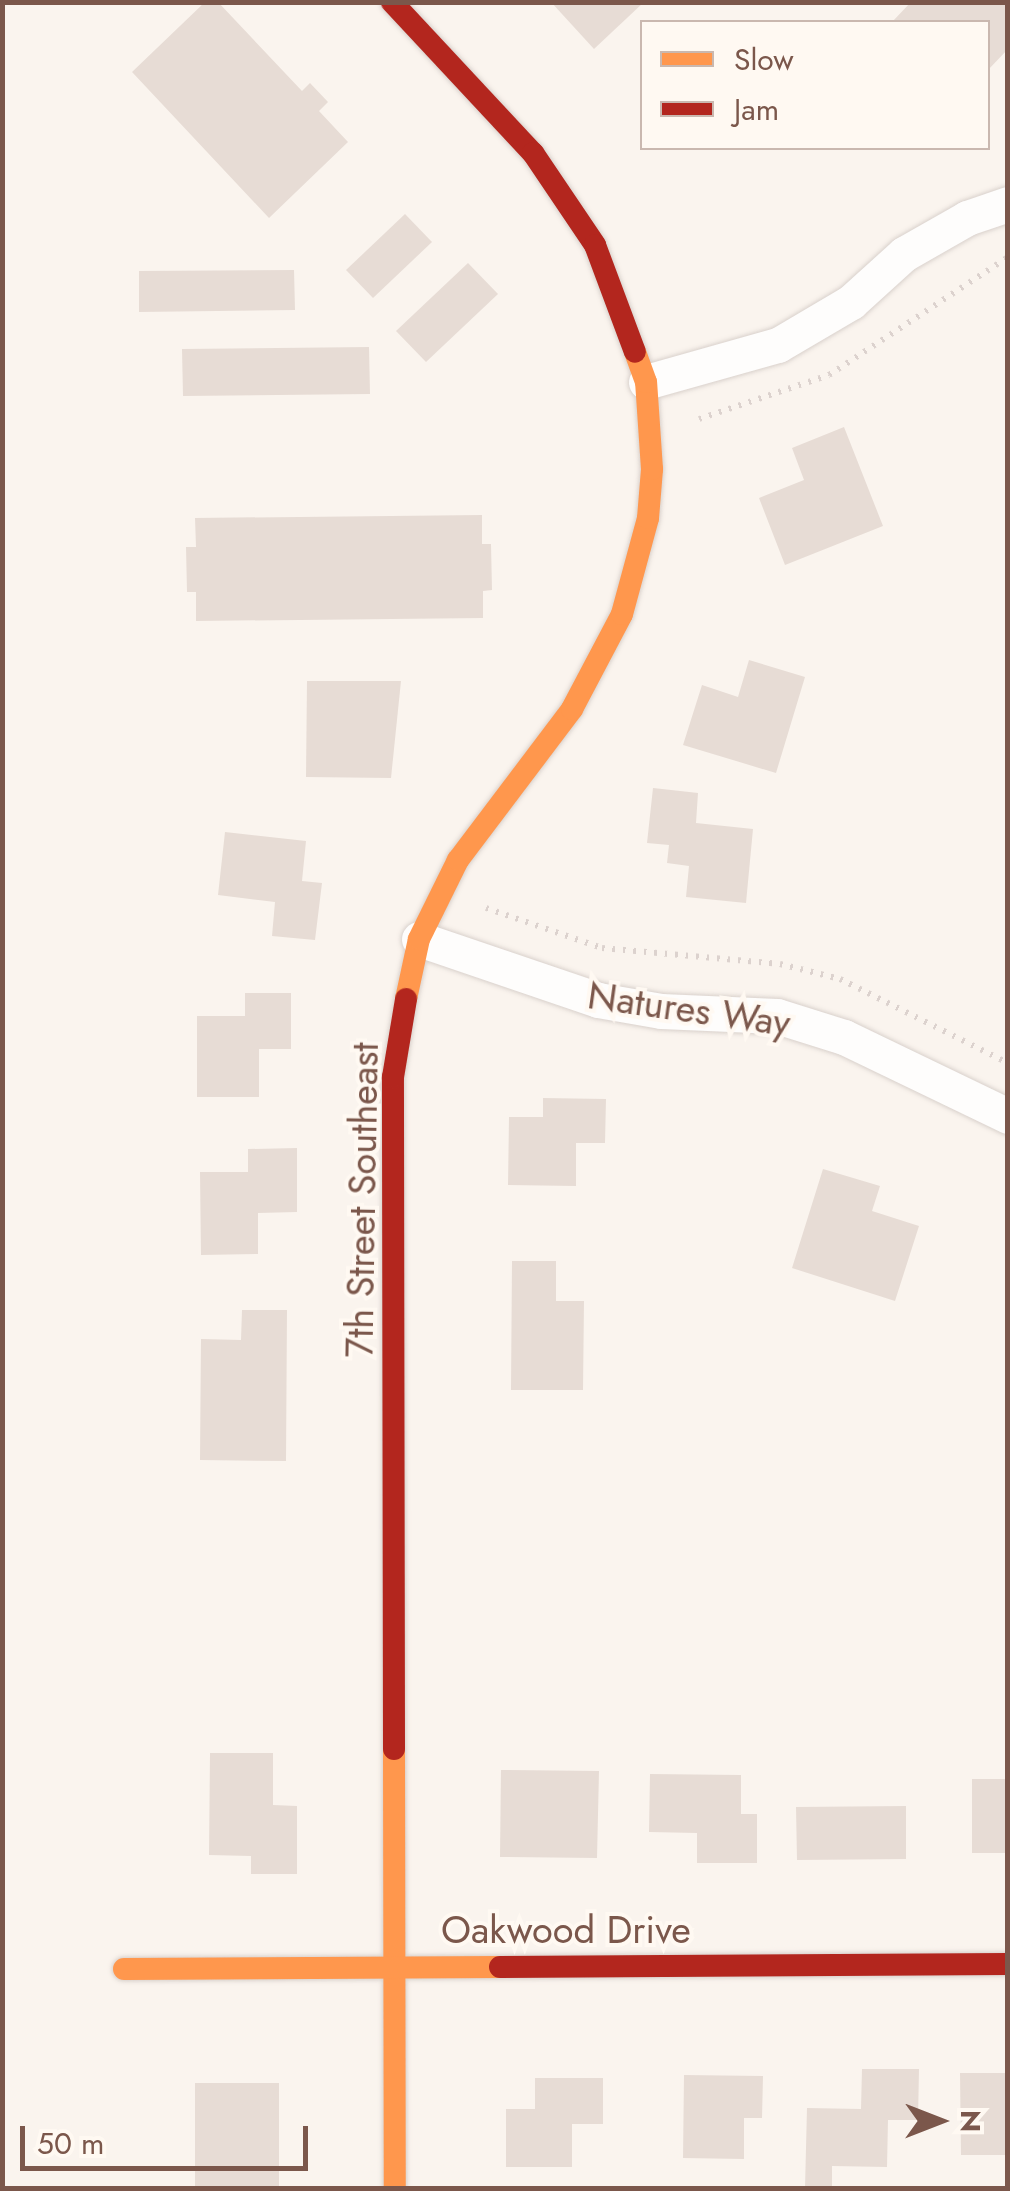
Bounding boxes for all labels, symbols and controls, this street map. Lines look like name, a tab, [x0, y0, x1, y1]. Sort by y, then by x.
legend	[640, 20, 990, 150]
text: Slow	[734, 38, 794, 81]
text: Jam	[734, 88, 779, 131]
street label: Natures Way	[585, 972, 793, 1046]
street label: 7th Street Southeast	[336, 1042, 388, 1358]
street label: Oakwood Drive	[441, 1907, 691, 1953]
north arrow	[890, 2071, 990, 2171]
scale bar	[25, 2106, 312, 2168]
text: N	[950, 2110, 991, 2132]
text: 50 m	[37, 2122, 104, 2165]

